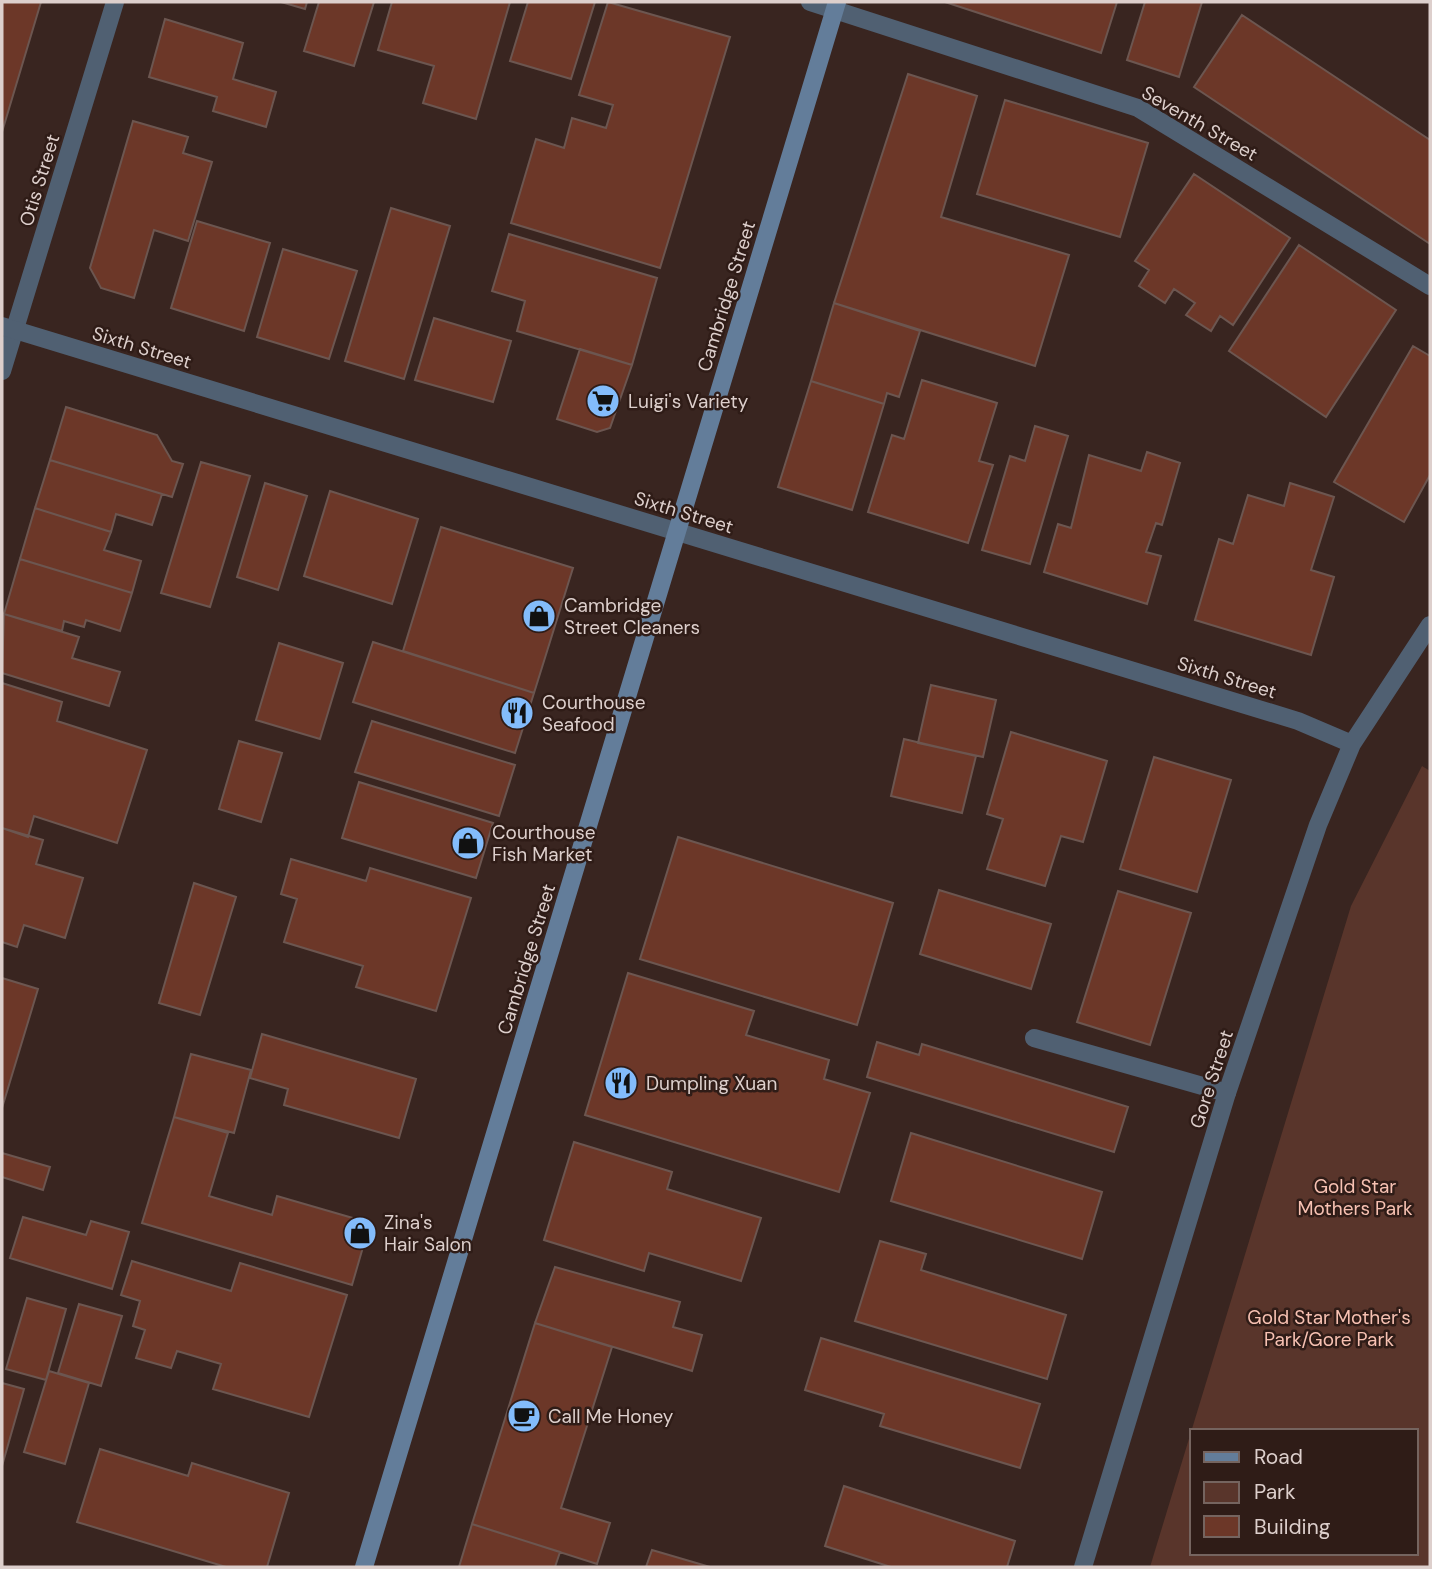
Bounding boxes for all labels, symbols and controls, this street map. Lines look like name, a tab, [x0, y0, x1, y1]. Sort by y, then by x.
street label: Seventh Street	[1137, 80, 1262, 167]
street label: Otis Street	[14, 131, 65, 229]
street label: Cambridge Street	[692, 218, 761, 374]
street label: Sixth Street	[89, 321, 194, 374]
supermarket icon: Luigi's Variety	[584, 382, 622, 420]
place label: Luigi's Variety	[628, 389, 749, 414]
street label: Sixth Street	[631, 486, 736, 539]
place label: Cambridge Street Cleaners	[564, 593, 700, 640]
shop icon: Cambridge Street Cleaners	[520, 597, 558, 635]
street label: Sixth Street	[1174, 651, 1279, 704]
place label: Courthouse Seafood	[542, 690, 646, 737]
restaurant icon: Courthouse Seafood	[498, 694, 536, 732]
place label: Courthouse Fish Market	[492, 820, 596, 867]
shop icon: Courthouse Fish Market	[449, 824, 487, 862]
street label: Cambridge Street	[492, 881, 561, 1037]
street label: Gore Street	[1184, 1027, 1239, 1132]
restaurant icon: Dumpling Xuan	[602, 1064, 640, 1102]
place label: Dumpling Xuan	[646, 1071, 777, 1096]
park label: Gold Star Mothers Park	[1297, 1174, 1413, 1221]
place label: Zina's Hair Salon	[384, 1210, 472, 1257]
shop icon: Zina's Hair Salon	[341, 1214, 379, 1252]
park label: Gold Star Mother's Park/Gore Park	[1247, 1305, 1411, 1352]
cafe icon: Call Me Honey	[505, 1397, 543, 1435]
place label: Call Me Honey	[548, 1404, 674, 1429]
legend	[1190, 1429, 1418, 1555]
text: Road	[1254, 1443, 1303, 1471]
text: Park	[1254, 1478, 1296, 1506]
text: Building	[1254, 1513, 1331, 1541]

